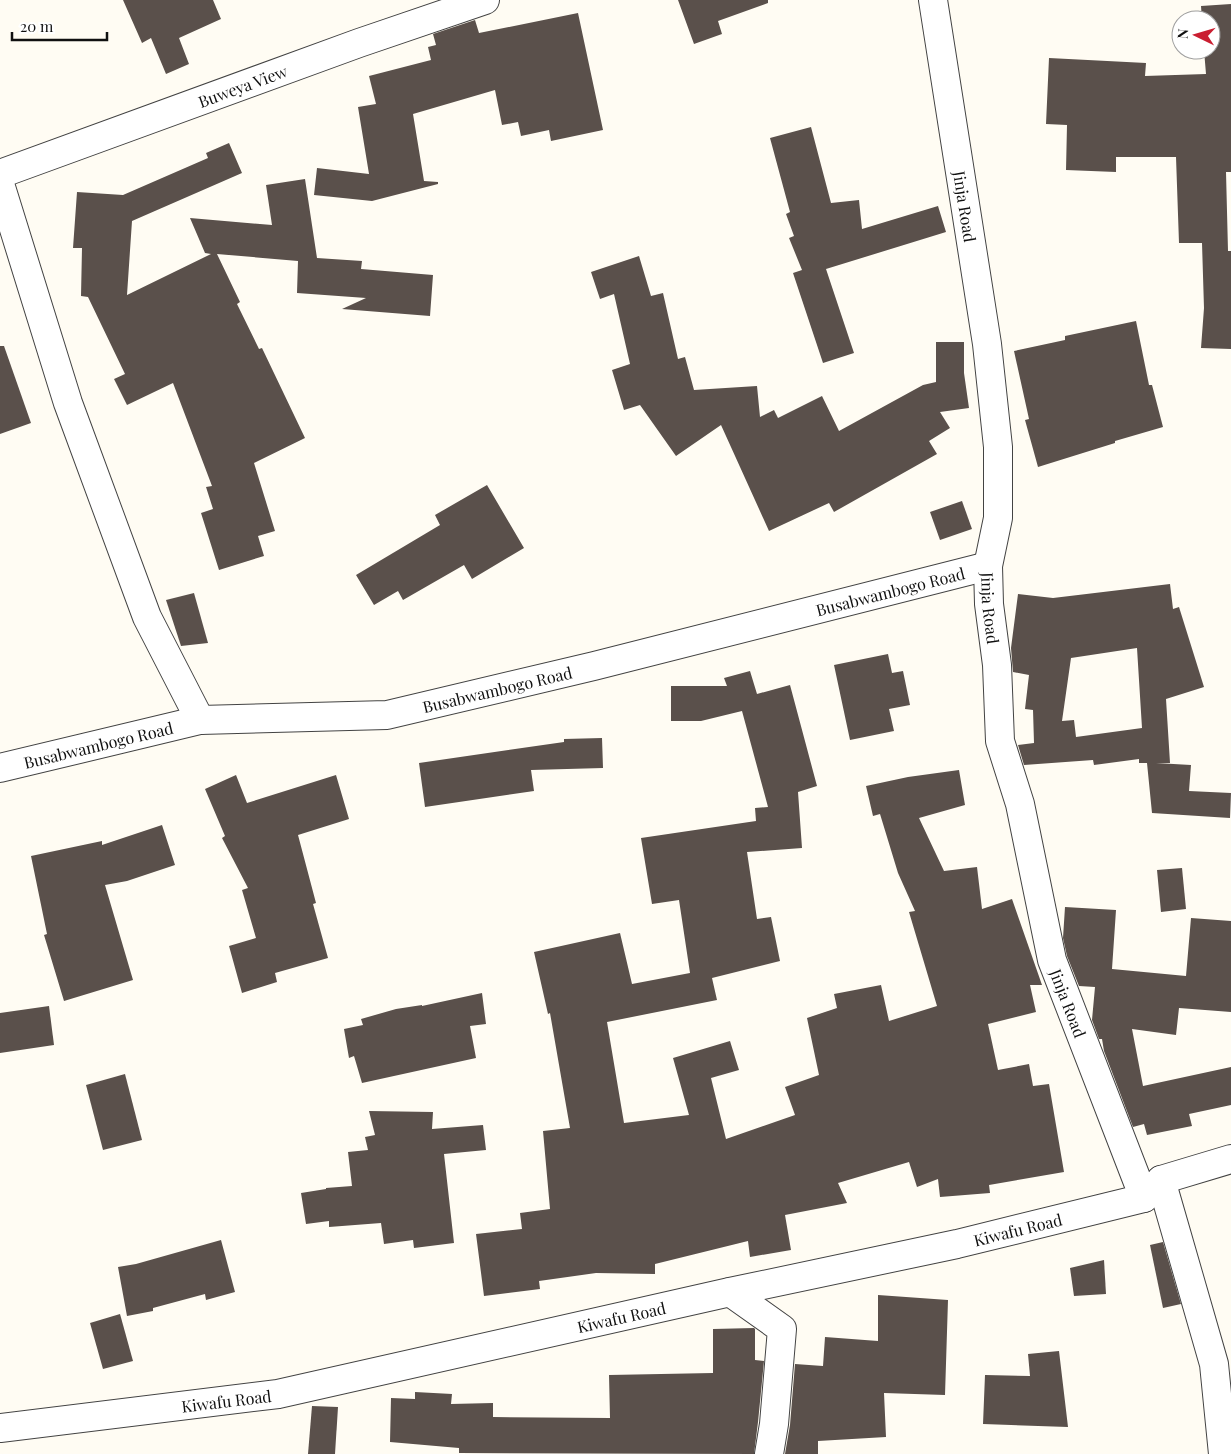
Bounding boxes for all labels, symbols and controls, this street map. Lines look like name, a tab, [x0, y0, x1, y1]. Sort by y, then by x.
scale bar	[12, 10, 108, 42]
north arrow	[1171, 10, 1221, 60]
text: 20 m	[20, 16, 54, 36]
text: N	[1173, 28, 1192, 40]
street label: Buweya View	[195, 59, 290, 111]
street label: Jinja Road	[949, 168, 981, 244]
street label: Busabwambogo Road	[813, 562, 967, 620]
street label: Jinja Road	[978, 571, 1005, 645]
street label: Busabwambogo Road	[420, 661, 574, 717]
street label: Busabwambogo Road	[21, 716, 175, 772]
street label: Jinja Road	[1046, 965, 1091, 1040]
street label: Kiwafu Road	[971, 1208, 1064, 1250]
street label: Kiwafu Road	[575, 1296, 668, 1337]
street label: Kiwafu Road	[180, 1384, 272, 1416]

